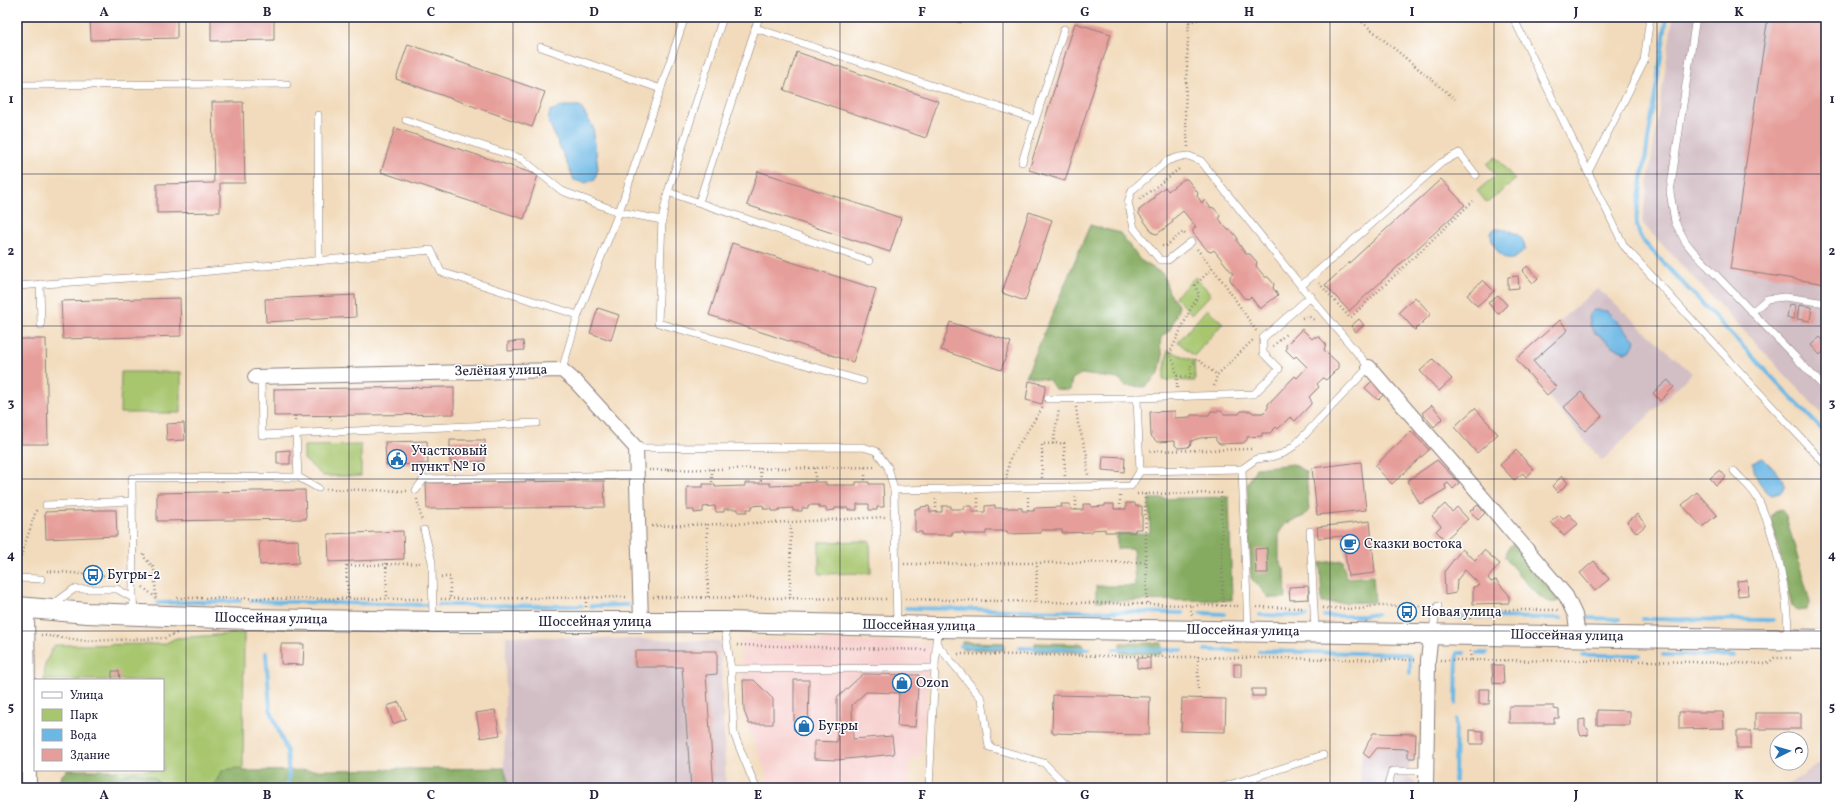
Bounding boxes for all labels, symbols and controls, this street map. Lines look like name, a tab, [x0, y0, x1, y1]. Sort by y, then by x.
text: A	[99, 4, 109, 22]
text: B	[263, 4, 272, 22]
text: C	[427, 4, 435, 22]
text: D	[589, 4, 599, 22]
text: E	[754, 4, 762, 22]
text: F	[918, 4, 926, 22]
text: G	[1080, 4, 1090, 22]
text: H	[1244, 4, 1254, 22]
text: I	[1410, 4, 1415, 22]
text: J	[1573, 4, 1579, 22]
text: K	[1734, 4, 1744, 22]
text: 1	[8, 91, 14, 109]
text: 1	[1829, 91, 1835, 109]
text: 2	[8, 243, 15, 261]
text: 2	[1829, 243, 1836, 261]
street label: Зелёная улица	[454, 361, 548, 381]
text: 3	[8, 395, 15, 413]
text: 3	[1829, 395, 1836, 413]
place label: Участковый пункт № 10	[411, 442, 488, 477]
public building icon: Участковый пункт № 10	[386, 448, 408, 470]
cafe icon: Сказки востока	[1339, 533, 1361, 555]
place label: Сказки востока	[1364, 535, 1462, 554]
text: 4	[7, 547, 15, 565]
text: 4	[1828, 547, 1836, 565]
bus stop icon: Бугры-2	[82, 564, 104, 586]
place label: Бугры-2	[107, 566, 161, 585]
bus stop icon: Новая улица	[1396, 601, 1418, 623]
place label: Новая улица	[1421, 603, 1502, 622]
street label: Шоссейная улица	[214, 609, 328, 629]
street label: Шоссейная улица	[538, 613, 652, 632]
street label: Шоссейная улица	[862, 616, 976, 636]
street label: Шоссейная улица	[1186, 621, 1300, 641]
street label: Шоссейная улица	[1510, 626, 1624, 646]
shop icon: Ozon	[891, 672, 913, 694]
place label: Ozon	[916, 674, 949, 693]
legend	[34, 679, 164, 771]
text: Улица	[70, 688, 103, 704]
text: 5	[8, 699, 14, 717]
text: 5	[1829, 699, 1835, 717]
text: Парк	[70, 708, 98, 724]
shop icon: Бугры	[793, 715, 815, 737]
place label: Бугры	[818, 717, 858, 736]
text: Вода	[70, 728, 97, 744]
north arrow	[1769, 731, 1809, 771]
text: С	[1790, 746, 1805, 754]
text: Здание	[70, 748, 110, 764]
text: A	[99, 787, 109, 805]
text: B	[263, 787, 272, 805]
text: C	[427, 787, 435, 805]
text: D	[589, 787, 599, 805]
text: E	[754, 787, 762, 805]
text: F	[918, 787, 926, 805]
text: G	[1080, 787, 1090, 805]
text: H	[1244, 787, 1254, 805]
text: I	[1410, 787, 1415, 805]
text: J	[1573, 787, 1579, 805]
text: K	[1734, 787, 1744, 805]

